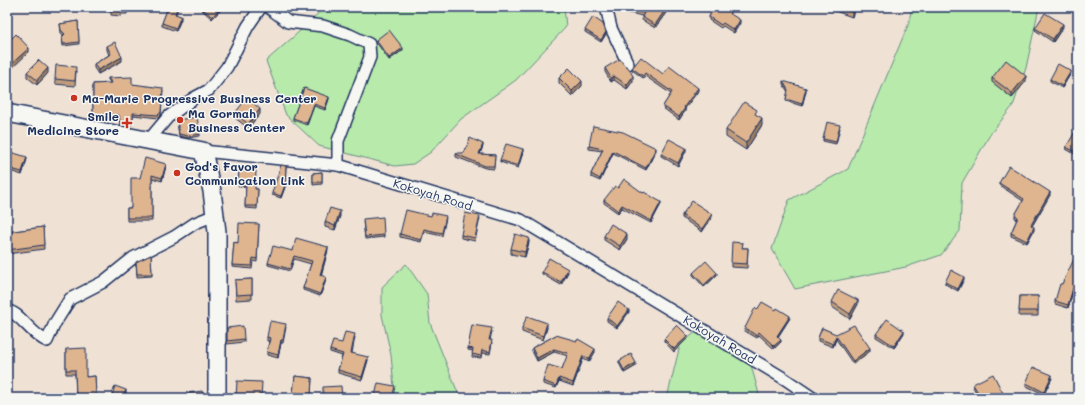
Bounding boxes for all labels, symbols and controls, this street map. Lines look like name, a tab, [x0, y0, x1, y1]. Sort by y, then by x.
place label: Ma-Marie Progressive Business Center	[82, 90, 317, 106]
marker: Ma-Marie Progressive Business Center	[69, 93, 79, 103]
place label: Ma Gormah Business Center	[188, 105, 285, 135]
place label: Smile Medicine Store	[27, 108, 119, 138]
marker: Ma Gormah Business Center	[175, 115, 185, 125]
marker: Smile Medicine Store	[122, 118, 132, 128]
place label: God's Favor Communication Link	[185, 158, 305, 188]
marker: God's Favor Communication Link	[172, 168, 182, 178]
street label: Kokoyah Road	[391, 174, 475, 214]
street label: Kokoyah Road	[681, 311, 760, 367]

